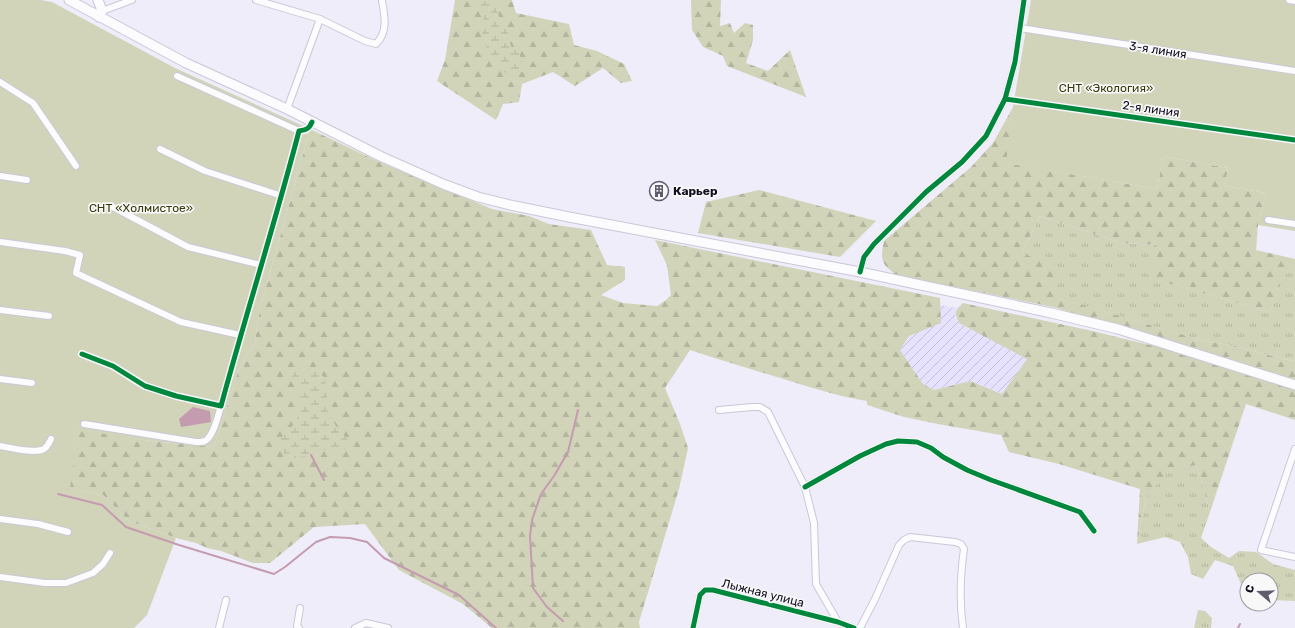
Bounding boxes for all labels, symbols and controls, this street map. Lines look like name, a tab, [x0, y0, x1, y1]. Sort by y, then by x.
street label: 3-я линия	[1128, 39, 1188, 61]
park label: СНТ «Экология»	[1059, 81, 1153, 95]
street label: 2-я линия	[1122, 98, 1180, 120]
building icon: Карьер	[648, 180, 670, 202]
place label: Карьер	[673, 184, 718, 198]
park label: СНТ «Холмистое»	[89, 201, 193, 215]
north arrow	[1239, 572, 1279, 612]
street label: Лыжная улица	[720, 576, 806, 610]
text: С	[1243, 583, 1258, 595]

